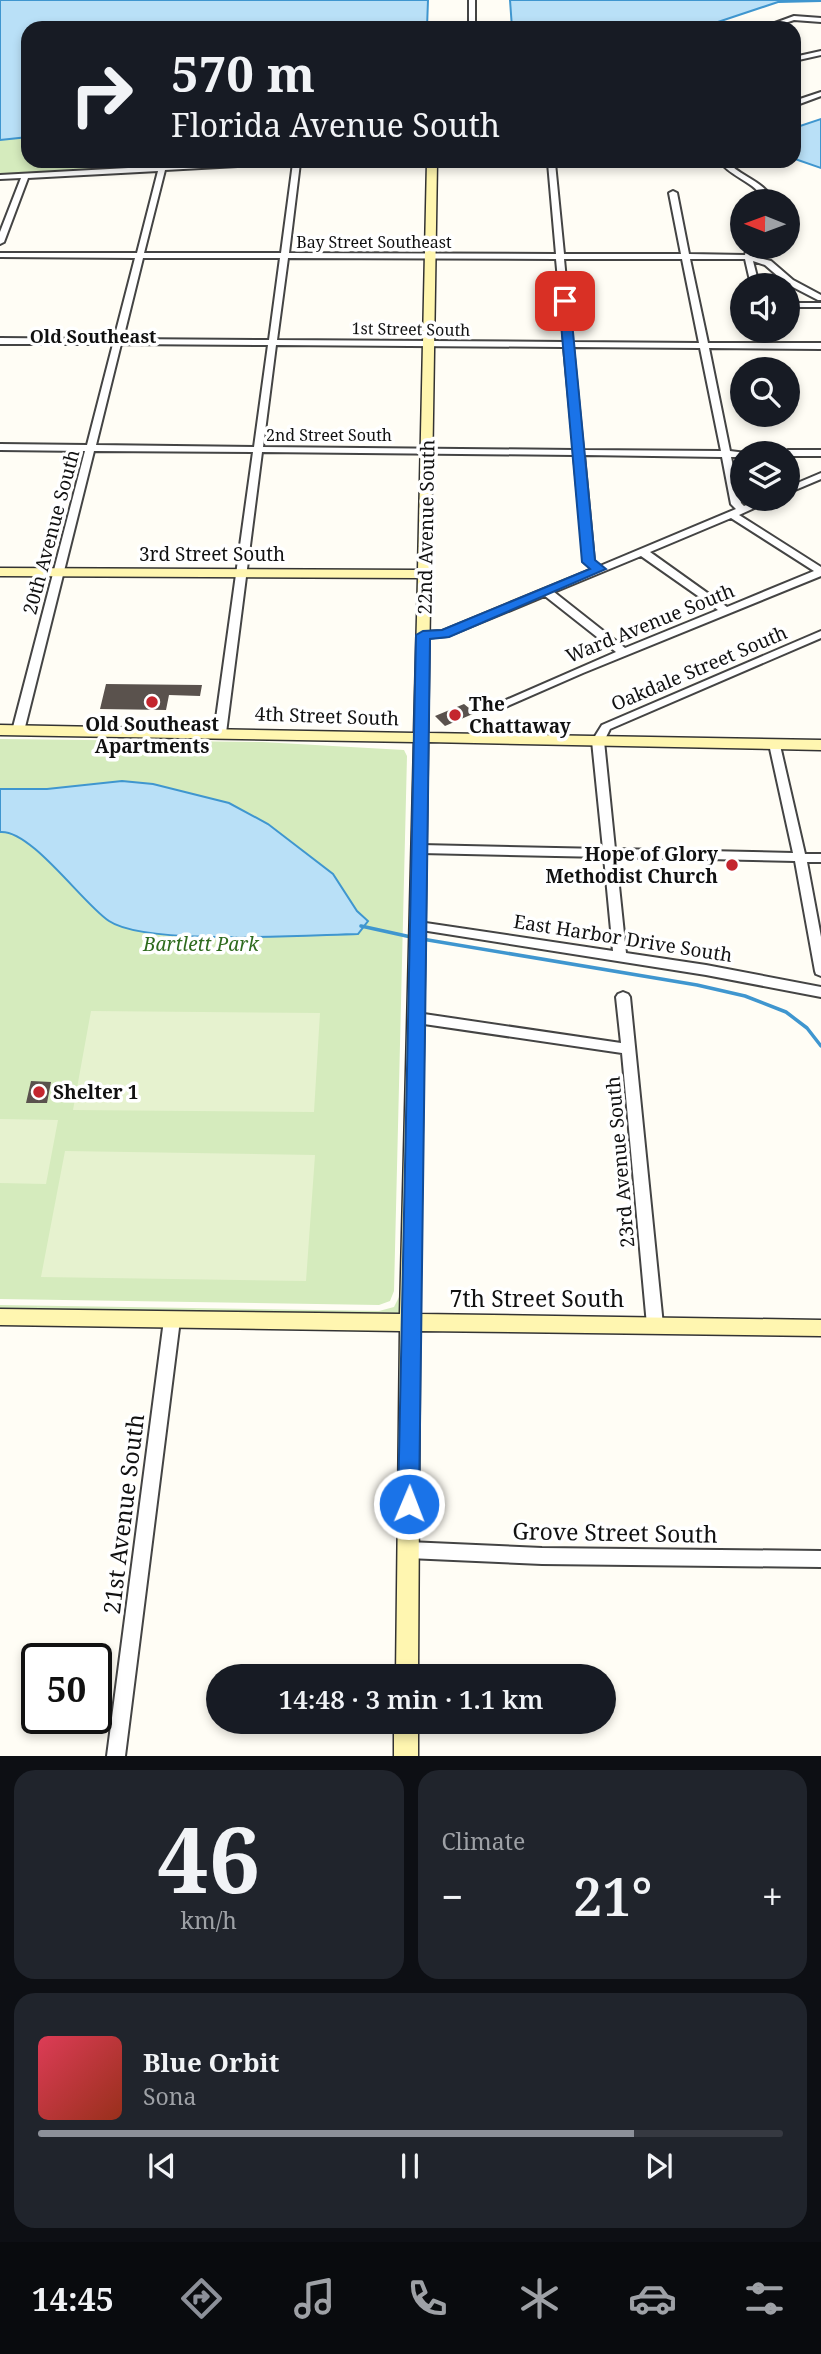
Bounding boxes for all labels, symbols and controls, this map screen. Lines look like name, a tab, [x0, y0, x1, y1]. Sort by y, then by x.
text: 570 m	[171, 40, 315, 106]
icon: right	[56, 49, 147, 140]
text: Florida Avenue South	[171, 103, 500, 146]
north arrow	[730, 189, 800, 259]
map controls	[730, 189, 800, 511]
street label: Bay Street Southeast	[296, 231, 452, 253]
pin	[535, 271, 595, 331]
button: sound	[730, 273, 800, 343]
icon: arrive	[546, 282, 584, 320]
street label: 1st Street South	[352, 317, 470, 341]
district label: Old Southeast	[30, 324, 156, 348]
button: search	[730, 357, 800, 427]
street label: 2nd Street South	[266, 424, 392, 446]
street label: 22nd Avenue South	[411, 439, 441, 615]
button: layers	[730, 441, 800, 511]
street label: 20th Avenue South	[16, 447, 86, 617]
street label: 3rd Street South	[139, 541, 285, 567]
street label: Ward Avenue South	[562, 577, 738, 669]
street label: Oakdale Street South	[607, 619, 791, 717]
place label: The Chattaway	[469, 691, 571, 739]
marker: Old Southeast Apartments	[144, 694, 160, 710]
street label: 4th Street South	[254, 700, 400, 732]
marker: The Chattaway	[447, 707, 463, 723]
place label: Old Southeast Apartments	[85, 711, 219, 759]
place label: Hope of Glory Methodist Church	[546, 841, 718, 889]
marker: Hope of Glory Methodist Church	[724, 857, 740, 873]
street label: East Harbor Drive South	[512, 908, 734, 968]
park label: Bartlett Park	[142, 931, 260, 957]
street label: 23rd Avenue South	[600, 1075, 640, 1249]
place label: Shelter 1	[53, 1079, 138, 1105]
marker: Shelter 1	[31, 1084, 47, 1100]
street label: 7th Street South	[450, 1282, 624, 1314]
street label: 21st Avenue South	[95, 1412, 151, 1616]
position arrow	[372, 1467, 446, 1541]
street label: Grove Street South	[512, 1514, 718, 1550]
speed limit sign: 50	[21, 1643, 112, 1734]
text: 14:48 · 3 min · 1.1 km	[279, 1681, 543, 1717]
text: 46	[157, 1796, 260, 1920]
text: Climate	[442, 1825, 525, 1857]
text: 21°	[573, 1860, 652, 1931]
text: −	[442, 1870, 464, 1922]
text: +	[762, 1870, 783, 1922]
text: km/h	[181, 1904, 237, 1936]
text: Blue Orbit	[143, 2044, 279, 2080]
text: Sona	[143, 2080, 197, 2112]
icon: previous	[143, 2147, 181, 2185]
icon: pause	[391, 2147, 429, 2185]
icon: next	[640, 2147, 678, 2185]
icon: directions	[177, 2274, 226, 2323]
icon: music	[290, 2274, 339, 2323]
icon: phone	[403, 2274, 452, 2323]
icon: climate	[515, 2274, 564, 2323]
icon: car	[628, 2274, 677, 2323]
icon: filters	[740, 2274, 789, 2323]
text: 14:45	[32, 2277, 114, 2320]

